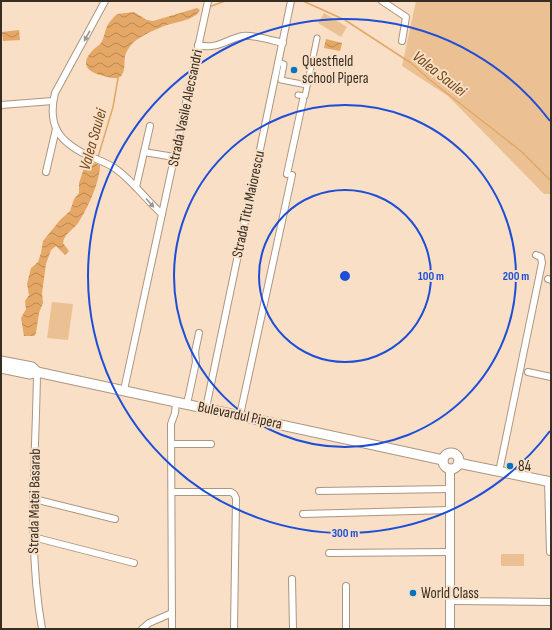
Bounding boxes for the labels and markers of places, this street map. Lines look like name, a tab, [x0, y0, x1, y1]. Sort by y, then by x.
place label: Questfield school Pipera	[302, 52, 369, 88]
marker: Questfield school Pipera	[289, 65, 299, 75]
centre of rings	[338, 269, 352, 283]
place label: 84	[518, 457, 531, 476]
marker: 84	[505, 461, 515, 471]
place label: World Class	[421, 584, 479, 603]
marker: World Class	[408, 588, 418, 598]

